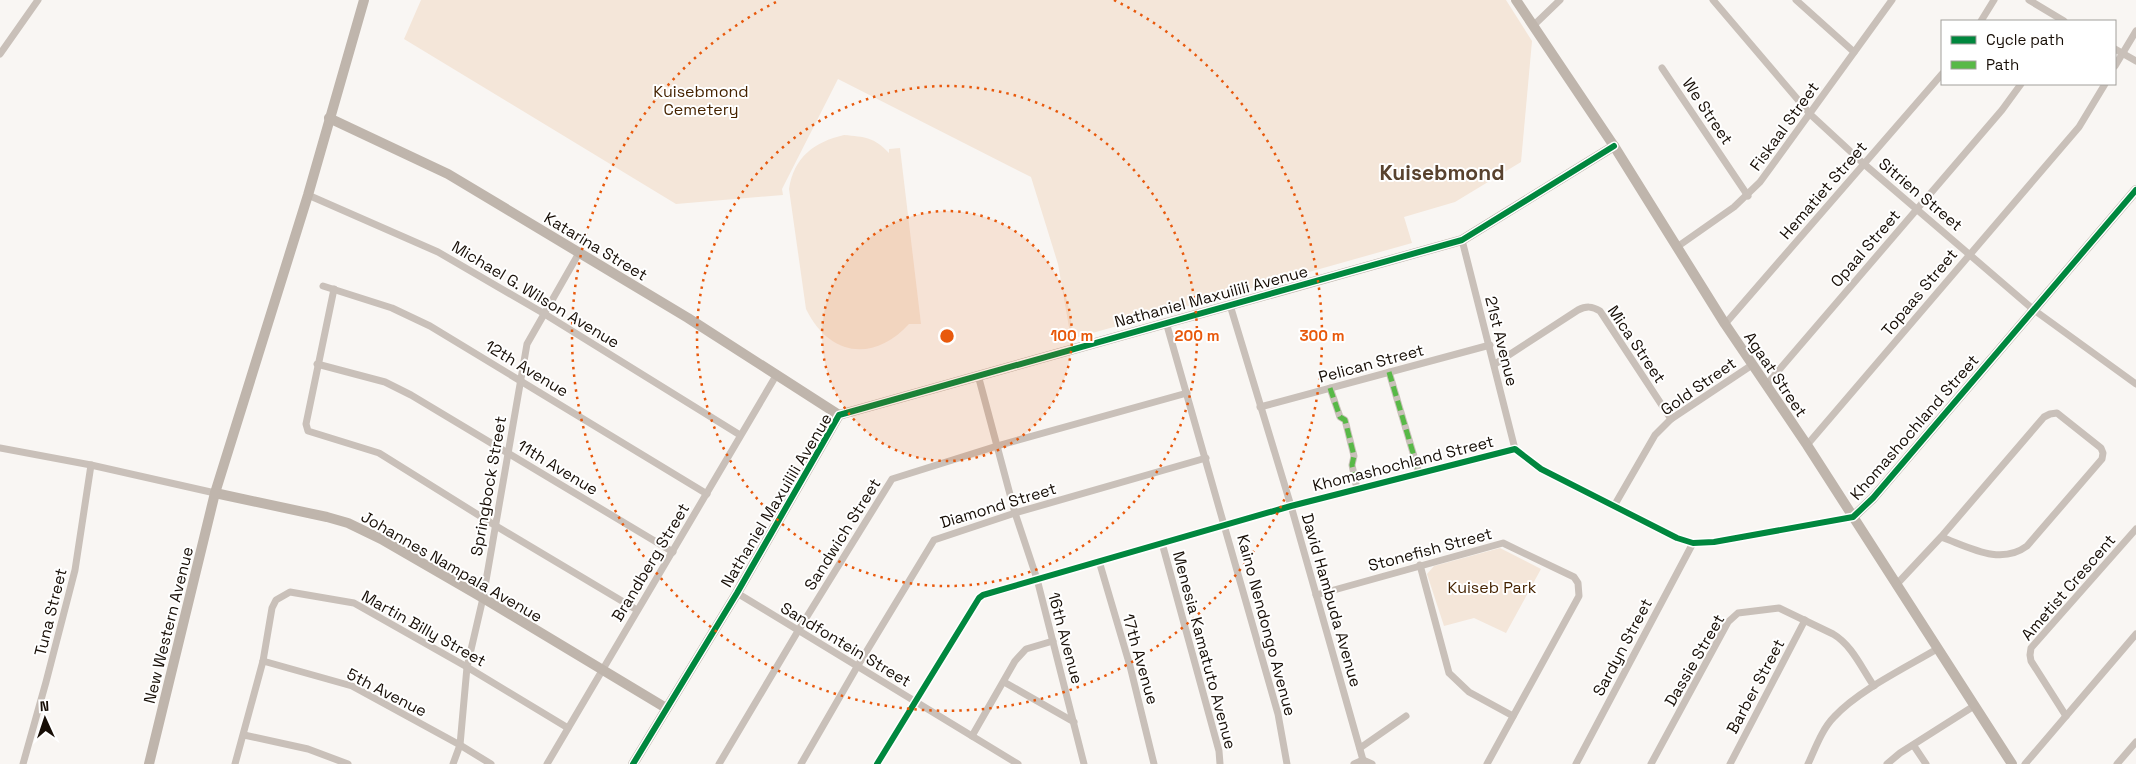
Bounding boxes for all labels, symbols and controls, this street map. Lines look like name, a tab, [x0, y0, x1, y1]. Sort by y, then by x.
legend	[1941, 20, 2116, 85]
text: Cycle path	[1986, 30, 2064, 49]
text: Path	[1986, 55, 2019, 74]
street label: We Street	[1678, 74, 1738, 149]
street label: Fiskaal Street	[1745, 78, 1824, 175]
park label: Kuisebmond Cemetery	[653, 81, 749, 120]
street label: Hematiet Street	[1775, 137, 1872, 244]
street label: Sitrien Street	[1874, 153, 1967, 236]
district label: Kuisebmond	[1379, 159, 1505, 186]
street label: Opaal Street	[1826, 205, 1905, 292]
street label: Katarina Street	[540, 207, 651, 286]
street label: Michael G. Wilson Avenue	[448, 236, 623, 353]
street label: Topaas Street	[1877, 244, 1962, 340]
street label: Nathaniel Maxuilili Avenue	[1112, 261, 1310, 332]
street label: 21st Avenue	[1480, 294, 1523, 388]
street label: Mica Street	[1603, 301, 1670, 387]
text: 100 m	[1051, 326, 1093, 345]
text: 200 m	[1175, 326, 1219, 345]
text: 300 m	[1299, 326, 1345, 345]
centre of rings	[938, 327, 956, 345]
street label: Agaat Street	[1739, 328, 1812, 421]
street label: 12th Avenue	[481, 335, 572, 402]
street label: Pelican Street	[1316, 339, 1426, 388]
street label: Khomashochland Street	[1845, 350, 1983, 504]
street label: Gold Street	[1656, 353, 1740, 420]
street label: Nathaniel Maxuilili Avenue	[716, 409, 837, 591]
street label: Springbock Street	[466, 415, 511, 558]
street label: Khomashochland Street	[1310, 431, 1496, 496]
street label: 11th Avenue	[513, 435, 602, 500]
street label: Sandwich Street	[800, 474, 885, 594]
street label: Diamond Street	[937, 478, 1059, 533]
street label: Brandberg Street	[607, 499, 694, 625]
street label: Johannes Nampala Avenue	[357, 506, 546, 627]
street label: David Hambuda Avenue	[1297, 511, 1366, 689]
street label: Stonefish Street	[1366, 523, 1494, 576]
street label: Ametist Crescent	[2017, 530, 2120, 645]
street label: Kaino Nendongo Avenue	[1232, 532, 1301, 718]
street label: New Western Avenue	[139, 544, 198, 706]
street label: Menesia Kamatuto Avenue	[1168, 549, 1241, 751]
street label: Tuna Street	[29, 566, 72, 658]
park label: Kuiseb Park	[1448, 577, 1537, 598]
street label: Martin Billy Street	[358, 585, 490, 671]
street label: 16th Avenue	[1043, 590, 1088, 686]
street label: Sardyn Street	[1588, 595, 1657, 700]
street label: Sandfontein Street	[777, 597, 915, 692]
street label: Dassie Street	[1660, 610, 1729, 710]
street label: 17th Avenue	[1118, 611, 1163, 707]
street label: Barber Street	[1722, 635, 1789, 737]
street label: 5th Avenue	[343, 663, 430, 722]
north arrow	[20, 694, 70, 744]
text: N	[39, 697, 49, 715]

